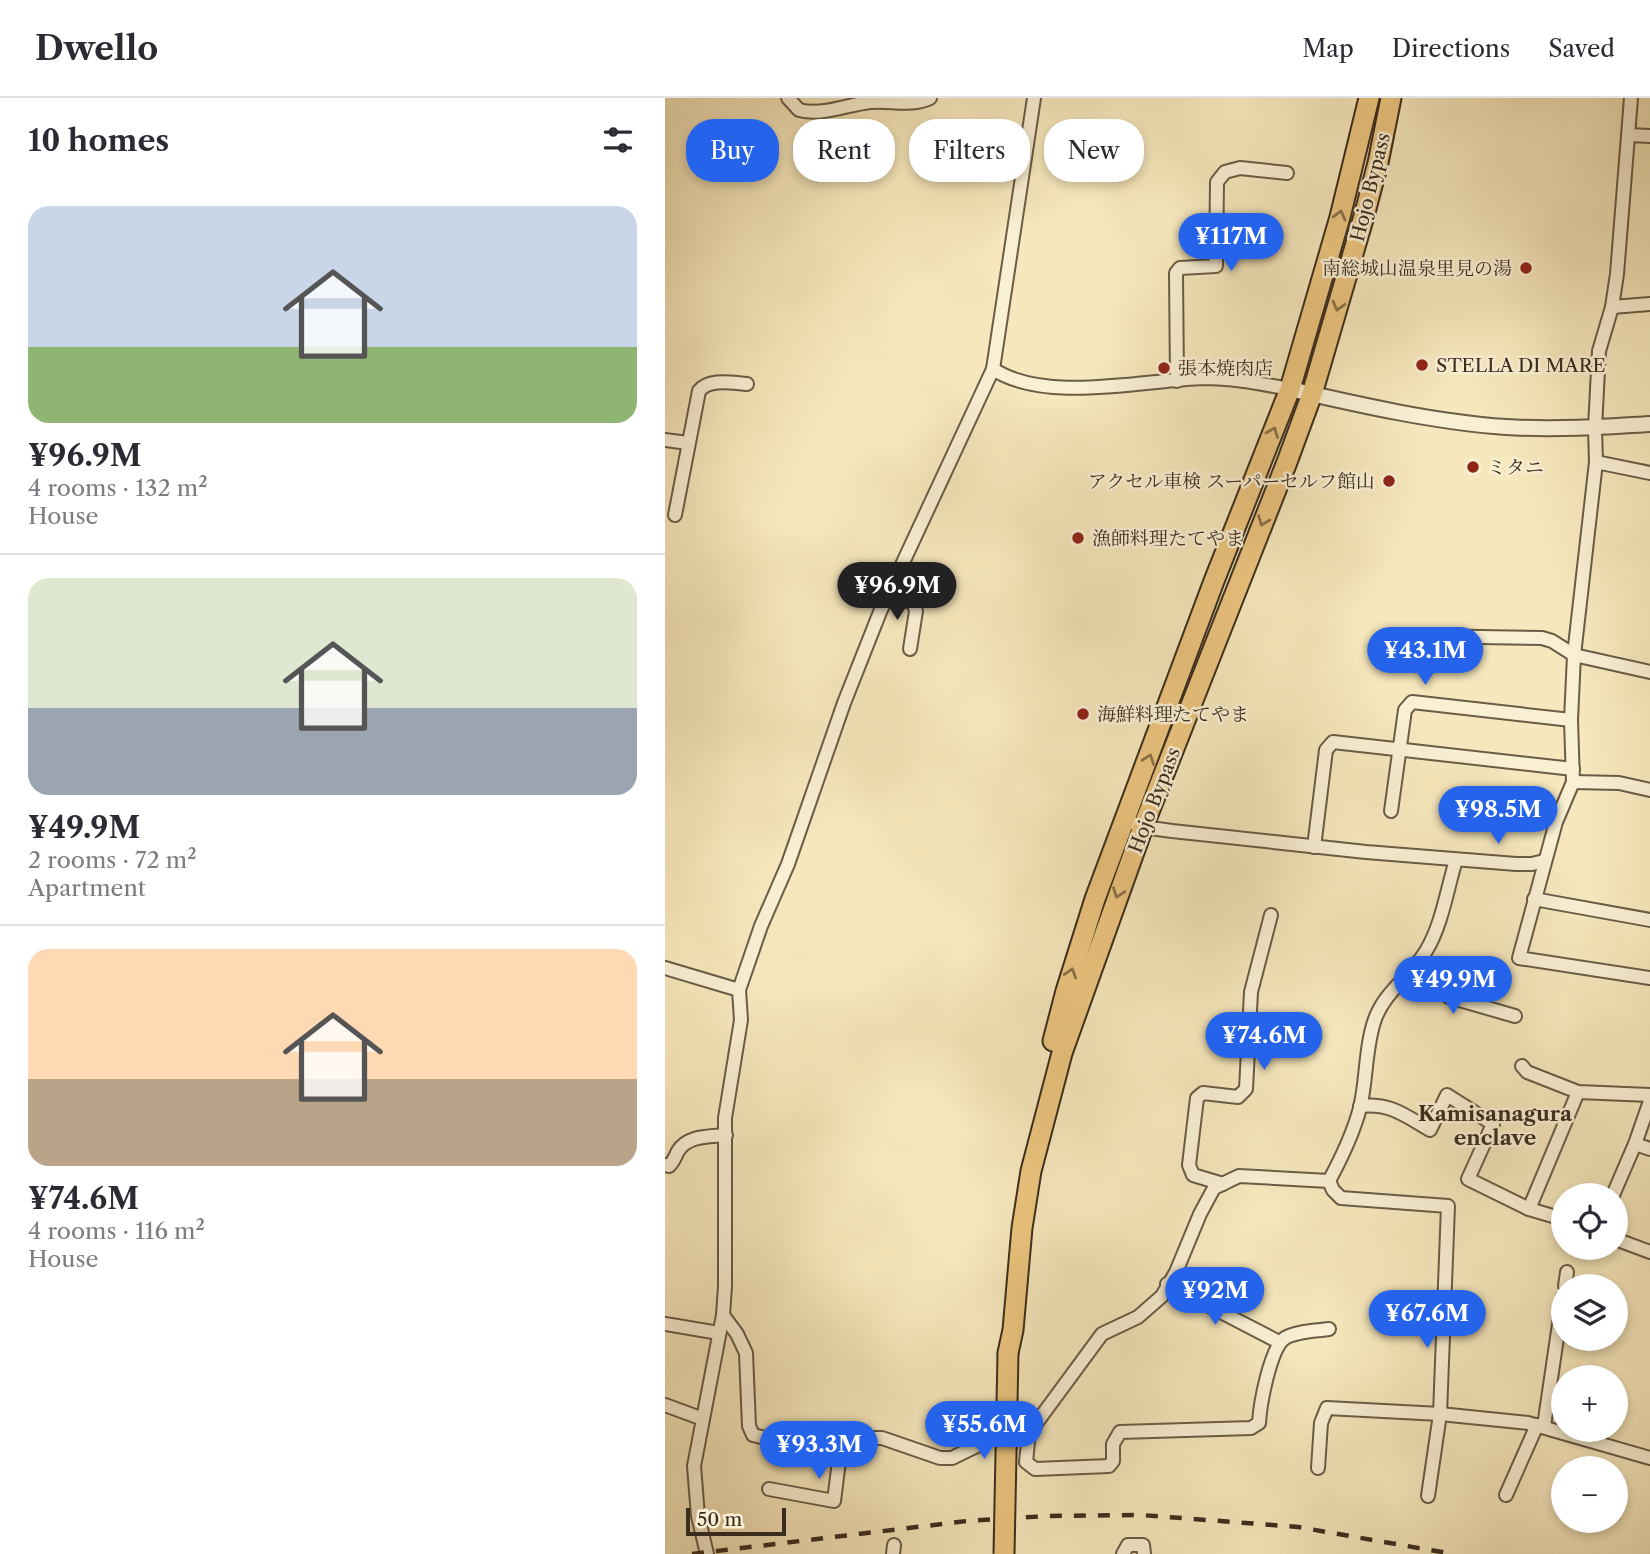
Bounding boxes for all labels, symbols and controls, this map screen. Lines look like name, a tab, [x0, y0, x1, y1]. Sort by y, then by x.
text: Dwello	[35, 28, 158, 69]
text: Map	[1302, 34, 1354, 63]
text: Directions	[1392, 34, 1510, 63]
text: Saved	[1548, 34, 1615, 63]
chip: Buy	[686, 119, 779, 182]
chip: Rent	[793, 119, 895, 182]
chip: Filters	[909, 119, 1030, 182]
chip: New	[1044, 119, 1144, 182]
icon: filters	[599, 121, 637, 159]
text: 10 homes	[28, 122, 169, 159]
street label: Hojo Bypass	[1346, 130, 1395, 244]
one-way arrow	[1332, 209, 1346, 221]
pin: ¥117M	[1182, 214, 1280, 273]
text: ¥117M	[1195, 222, 1267, 250]
icon: home	[270, 251, 396, 377]
place label: 南総城山温泉里見の湯	[1322, 257, 1512, 280]
marker: 南総城山温泉里見の湯	[1518, 260, 1534, 276]
one-way arrow	[1331, 300, 1346, 312]
place label: STELLA DI MARE	[1436, 354, 1606, 377]
place label: 張本焼肉店	[1178, 357, 1273, 380]
marker: STELLA DI MARE	[1414, 357, 1430, 373]
marker: 張本焼肉店	[1156, 360, 1172, 376]
one-way arrow	[1265, 427, 1279, 439]
text: ¥96.9M	[28, 437, 142, 474]
place label: ミタニ	[1487, 456, 1544, 479]
marker: ミタニ	[1465, 459, 1481, 475]
place label: アクセル車検 スーパーセルフ館山	[1088, 470, 1375, 493]
marker: アクセル車検 スーパーセルフ館山	[1381, 473, 1397, 489]
text: 4 rooms · 132 m²	[28, 474, 208, 502]
text: House	[28, 502, 98, 530]
one-way arrow	[1258, 515, 1272, 527]
place label: 漁師料理たてやま	[1092, 527, 1244, 550]
marker: 漁師料理たてやま	[1070, 530, 1086, 546]
pin: ¥96.9M	[840, 562, 954, 622]
text: ¥96.9M	[853, 571, 941, 599]
icon: home	[270, 623, 396, 749]
pin: ¥43.1M	[1368, 628, 1482, 687]
text: ¥43.1M	[1383, 636, 1467, 664]
place label: 海鮮料理たてやま	[1097, 703, 1249, 726]
marker: 海鮮料理たてやま	[1075, 706, 1091, 722]
street label: Hojo Bypass	[1124, 744, 1185, 856]
one-way arrow	[1141, 754, 1155, 766]
pin: ¥98.5M	[1441, 786, 1555, 846]
text: ¥98.5M	[1454, 795, 1542, 823]
text: ¥49.9M	[28, 809, 140, 846]
text: 2 rooms · 72 m²	[28, 846, 197, 874]
text: Apartment	[28, 874, 146, 902]
one-way arrow	[1113, 886, 1127, 898]
pin: ¥49.9M	[1396, 956, 1510, 1016]
text: ¥49.9M	[1410, 965, 1496, 993]
one-way arrow	[1063, 967, 1078, 979]
icon: home	[270, 994, 396, 1120]
pin: ¥74.6M	[1207, 1012, 1321, 1072]
text: ¥74.6M	[1221, 1021, 1307, 1049]
district label: Kamisanagura enclave	[1418, 1101, 1573, 1150]
text: ¥74.6M	[28, 1180, 139, 1217]
map controls	[1551, 1183, 1628, 1533]
button: locate	[1551, 1183, 1628, 1260]
text: 4 rooms · 116 m²	[28, 1217, 205, 1245]
text: House	[28, 1245, 98, 1273]
pin: ¥92M	[1174, 1268, 1256, 1327]
button: layers	[1551, 1274, 1628, 1351]
text: ¥92M	[1181, 1276, 1249, 1304]
pin: ¥67.6M	[1370, 1290, 1484, 1350]
text: ¥67.6M	[1385, 1299, 1469, 1327]
button: +	[1551, 1365, 1628, 1442]
pin: ¥55.6M	[927, 1402, 1041, 1461]
text: ¥55.6M	[941, 1410, 1027, 1438]
pin: ¥93.3M	[762, 1422, 876, 1481]
text: ¥93.3M	[776, 1430, 862, 1458]
button: −	[1551, 1456, 1628, 1533]
scale bar	[686, 1505, 786, 1537]
text: 50 m	[697, 1508, 742, 1531]

